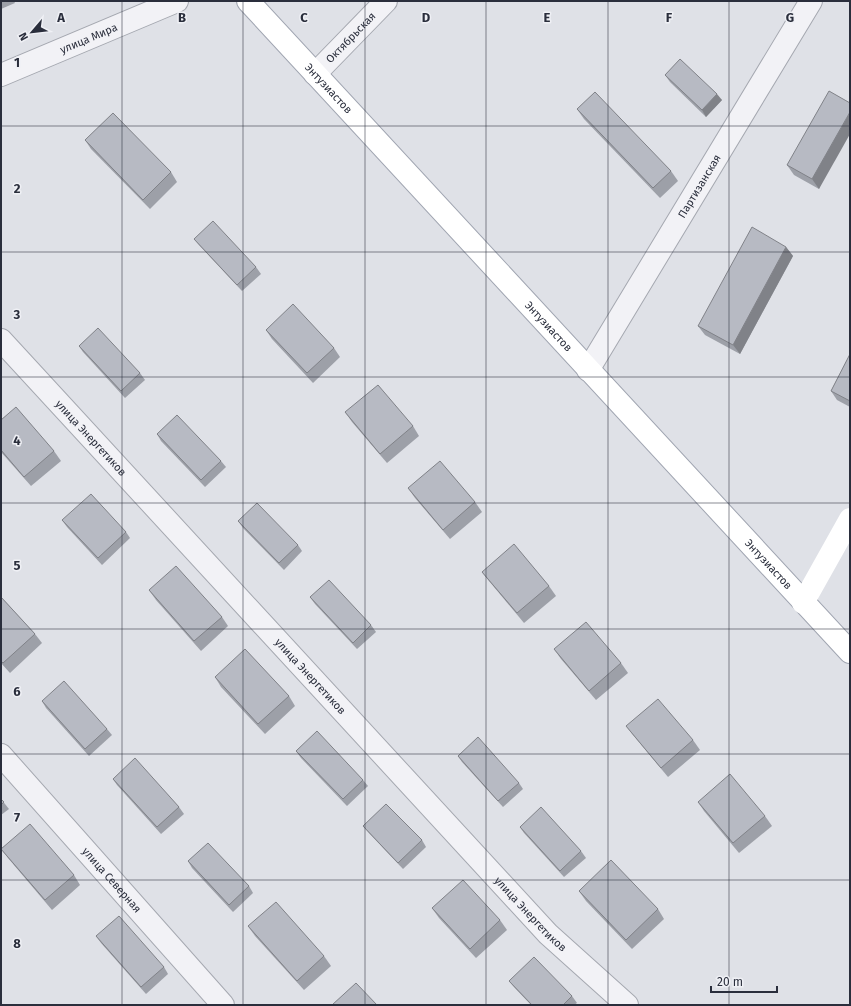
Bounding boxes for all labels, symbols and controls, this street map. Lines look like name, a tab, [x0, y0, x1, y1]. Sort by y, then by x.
street label: Октябрьская	[323, 9, 378, 65]
text: A	[56, 10, 65, 25]
text: B	[178, 10, 186, 25]
text: C	[300, 10, 308, 25]
text: D	[422, 10, 431, 25]
text: E	[544, 10, 551, 25]
text: F	[666, 10, 673, 25]
text: G	[786, 10, 794, 25]
north arrow	[12, 12, 52, 52]
street label: улица Мира	[58, 20, 119, 56]
text: N	[16, 30, 31, 43]
text: 1	[14, 55, 20, 70]
street label: Энтузиастов	[302, 61, 355, 116]
street label: Партизанская	[675, 152, 723, 220]
text: 2	[14, 181, 21, 196]
street label: Энтузиастов	[522, 299, 575, 354]
text: 3	[13, 307, 21, 322]
street label: улица Энергетиков	[53, 397, 129, 479]
text: 4	[13, 433, 21, 448]
street label: Энтузиастов	[742, 536, 795, 592]
text: 5	[14, 558, 21, 573]
street label: улица Энергетиков	[272, 635, 349, 717]
text: 6	[13, 684, 21, 699]
text: 7	[14, 810, 20, 825]
street label: улица Северная	[80, 845, 144, 915]
street label: улица Энергетиков	[492, 874, 569, 954]
text: 8	[13, 936, 21, 951]
scale bar	[711, 968, 777, 994]
text: 20 m	[717, 975, 743, 989]

